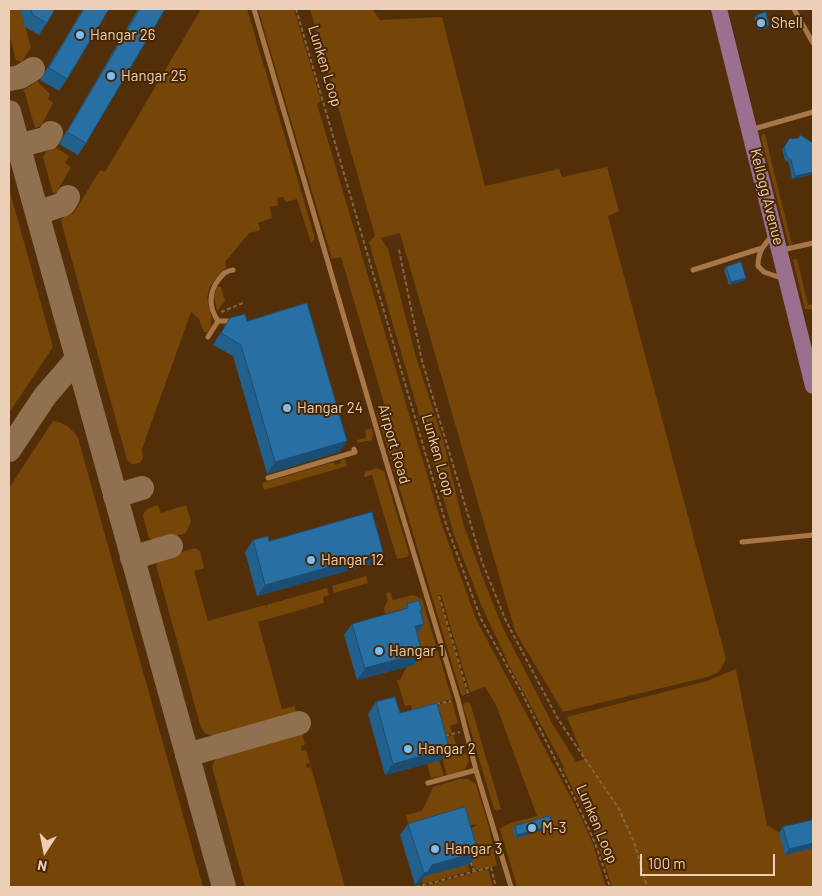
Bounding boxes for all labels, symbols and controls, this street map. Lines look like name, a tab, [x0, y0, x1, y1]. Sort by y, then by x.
place label: Shell	[771, 14, 803, 32]
marker: Shell	[755, 17, 767, 29]
street label: Lunken Loop	[304, 23, 346, 109]
place label: Hangar 26	[90, 26, 155, 44]
marker: Hangar 26	[74, 29, 86, 41]
place label: Hangar 25	[121, 67, 186, 85]
marker: Hangar 25	[105, 70, 117, 82]
street label: Kellogg Avenue	[746, 147, 788, 247]
place label: Hangar 24	[297, 399, 363, 417]
marker: Hangar 24	[281, 402, 293, 414]
street label: Airport Road	[374, 402, 414, 486]
street label: Lunken Loop	[418, 412, 458, 498]
place label: Hangar 12	[321, 551, 384, 569]
marker: Hangar 12	[305, 554, 317, 566]
place label: Hangar 1	[389, 642, 444, 660]
marker: Hangar 1	[373, 645, 385, 657]
place label: Hangar 2	[418, 740, 476, 758]
marker: Hangar 2	[402, 743, 414, 755]
street label: Lunken Loop	[572, 782, 622, 866]
place label: M-3	[542, 819, 566, 837]
marker: M-3	[526, 822, 538, 834]
north arrow	[20, 826, 70, 876]
place label: Hangar 3	[445, 840, 502, 858]
marker: Hangar 3	[429, 843, 441, 855]
scale bar	[642, 844, 777, 876]
text: 100 m	[648, 854, 686, 872]
text: N	[36, 857, 48, 875]

